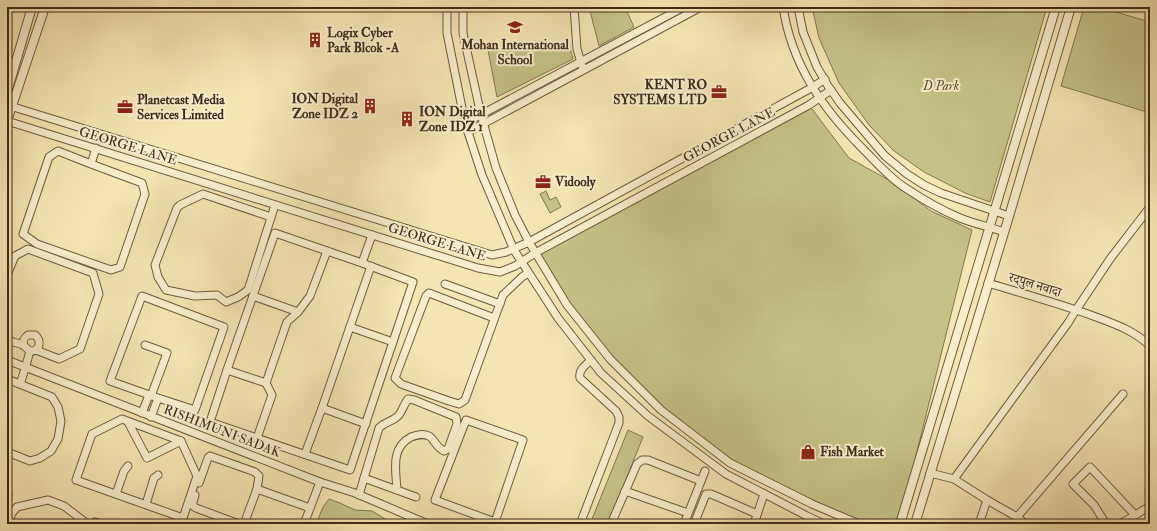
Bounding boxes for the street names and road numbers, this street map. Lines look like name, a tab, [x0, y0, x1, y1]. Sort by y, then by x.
street label: GEORGE LANE	[680, 104, 778, 166]
street label: GEORGE LANE	[77, 123, 179, 169]
street label: GEORGE LANE	[386, 219, 488, 265]
street label: रदपुल नवादा	[1006, 269, 1064, 301]
street label: RISHIMUNI SADAK	[161, 401, 284, 461]

